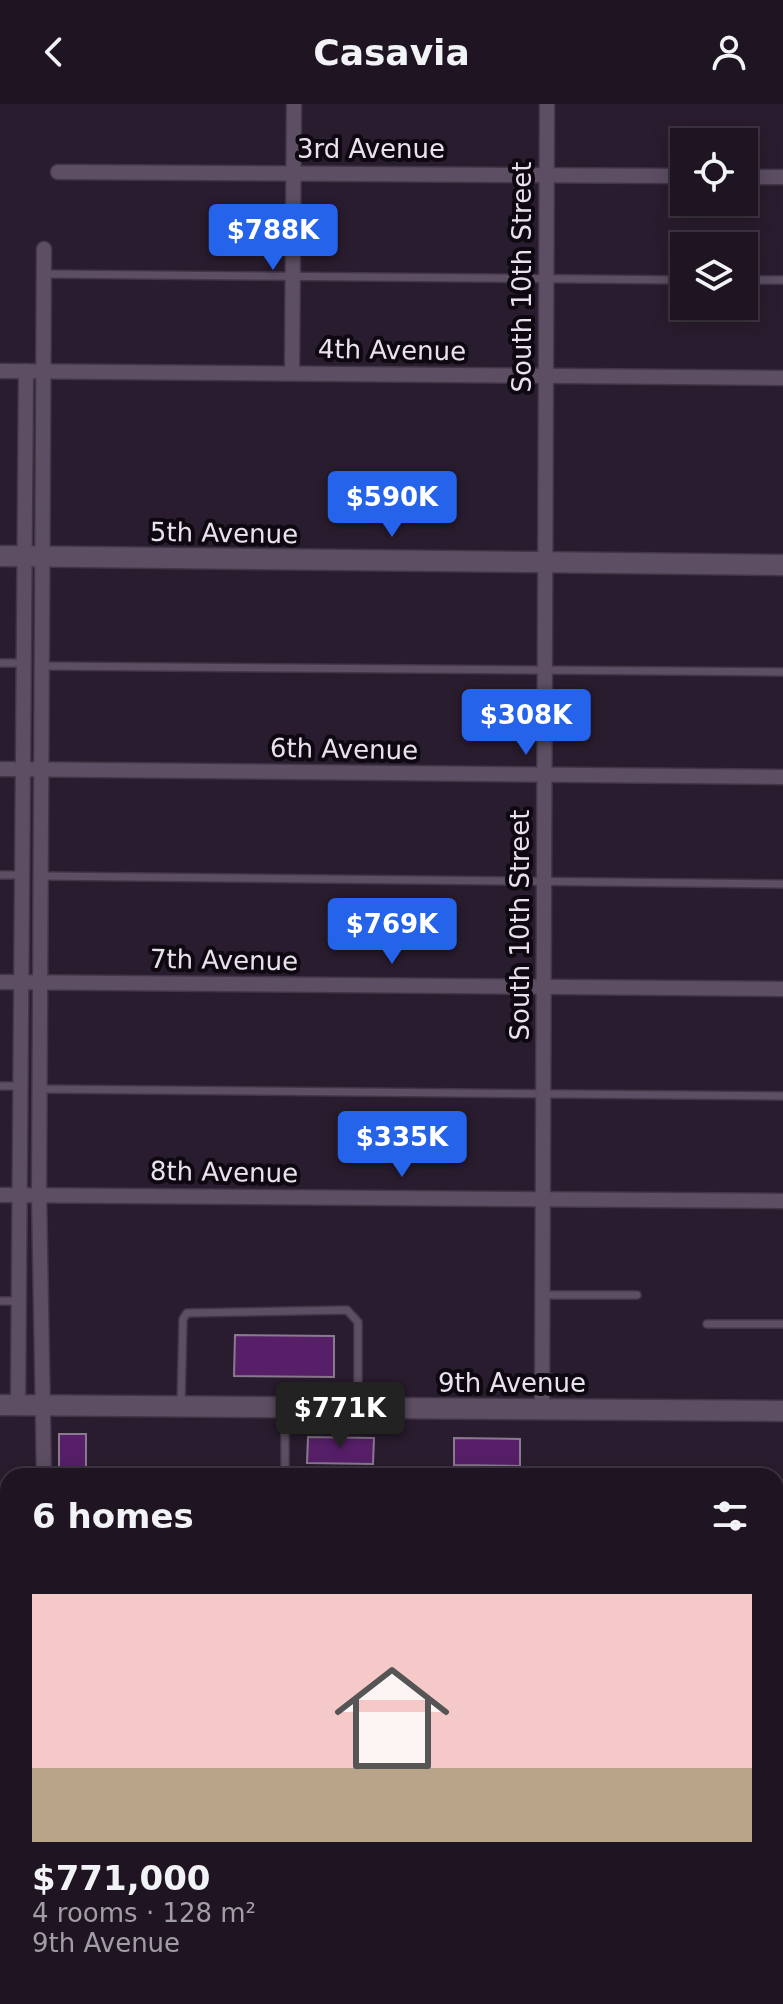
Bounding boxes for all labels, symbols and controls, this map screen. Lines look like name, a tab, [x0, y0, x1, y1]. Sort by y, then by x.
icon: back	[32, 30, 76, 74]
icon: person	[707, 30, 751, 74]
text: Casavia	[313, 32, 470, 73]
map controls	[670, 128, 758, 320]
button: locate	[670, 128, 758, 216]
street label: 3rd Avenue	[297, 134, 445, 164]
street label: South 10th Street	[507, 162, 537, 392]
pin: $788K	[217, 204, 329, 272]
text: $788K	[227, 215, 319, 245]
button: layers	[670, 232, 758, 320]
street label: 4th Avenue	[318, 334, 466, 366]
pin: $590K	[336, 471, 448, 539]
text: $590K	[346, 482, 438, 512]
street label: 5th Avenue	[150, 517, 298, 549]
pin: $308K	[470, 689, 582, 757]
text: $308K	[480, 700, 572, 730]
street label: 6th Avenue	[270, 733, 418, 765]
street label: South 10th Street	[505, 810, 535, 1040]
pin: $769K	[336, 898, 448, 966]
text: $769K	[346, 909, 438, 939]
street label: 7th Avenue	[150, 944, 298, 976]
pin: $335K	[346, 1111, 458, 1179]
text: $335K	[356, 1122, 448, 1152]
street label: 8th Avenue	[150, 1156, 298, 1188]
street label: 9th Avenue	[438, 1368, 586, 1398]
pin: $771K	[284, 1382, 396, 1450]
text: $771K	[294, 1393, 386, 1423]
icon: filters	[708, 1494, 752, 1538]
text: 6 homes	[32, 1496, 194, 1536]
icon: home	[320, 1646, 464, 1790]
text: $771,000	[32, 1858, 211, 1898]
text: 4 rooms · 128 m²	[32, 1898, 256, 1928]
text: 9th Avenue	[32, 1928, 180, 1958]

